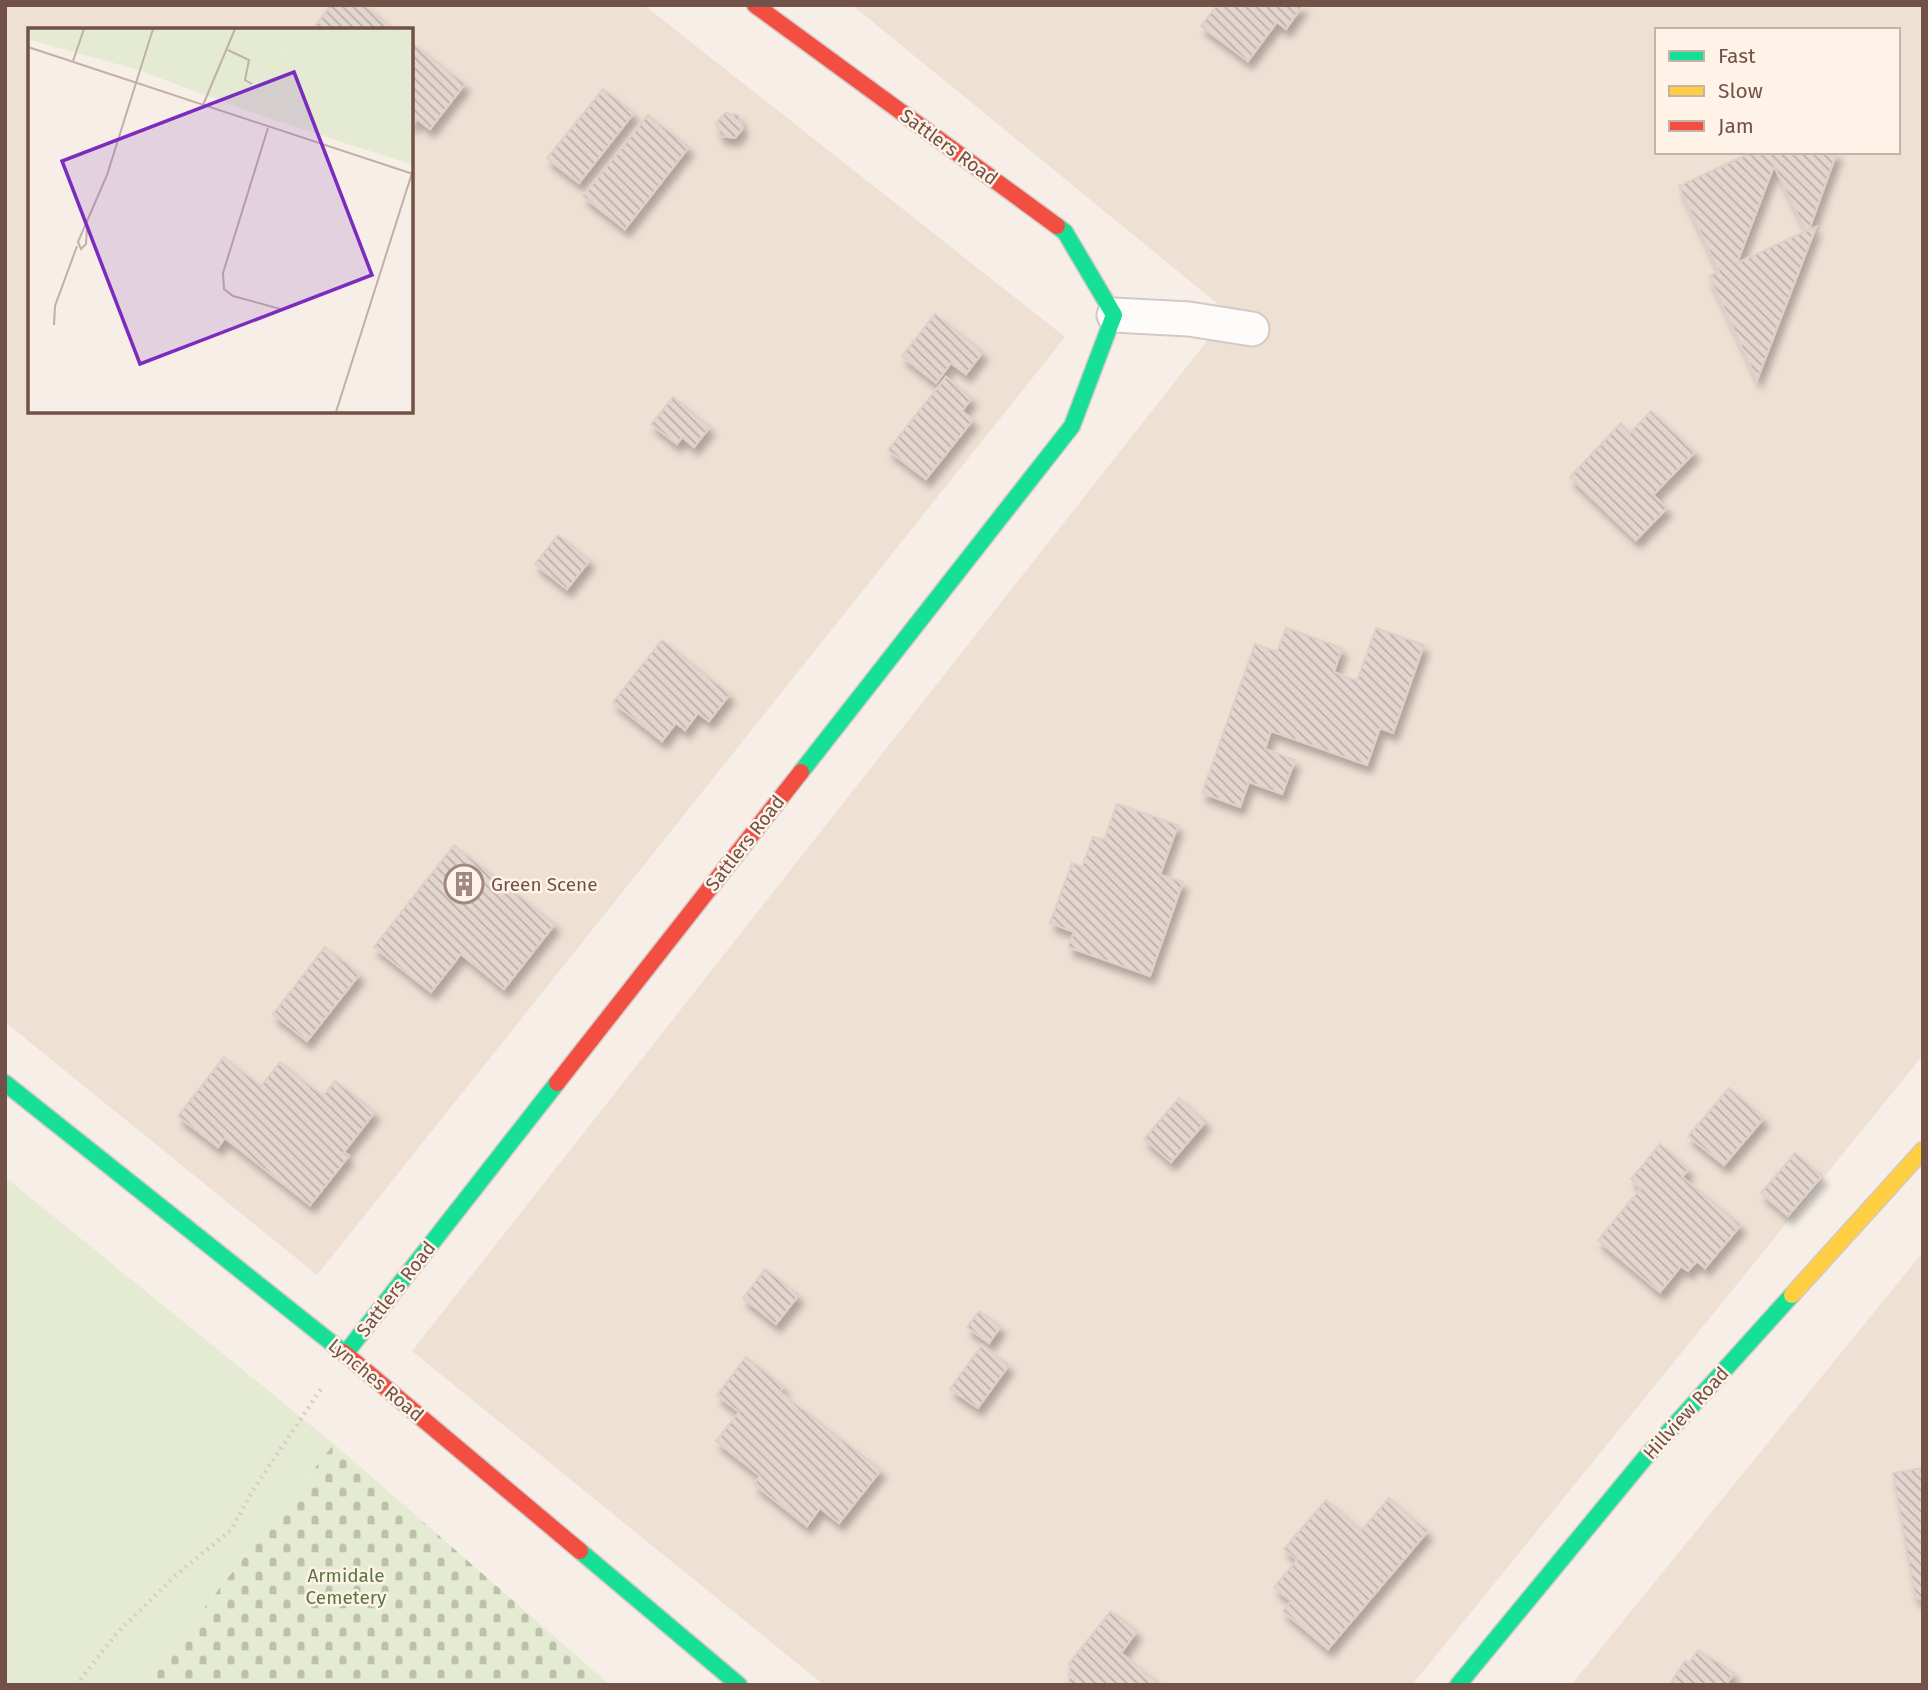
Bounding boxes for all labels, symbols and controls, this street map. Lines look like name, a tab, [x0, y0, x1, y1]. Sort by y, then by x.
inset map	[28, 28, 413, 413]
legend	[1655, 28, 1900, 154]
text: Fast	[1718, 43, 1756, 69]
text: Slow	[1718, 78, 1763, 104]
street label: Sattlers Road	[896, 104, 1002, 190]
text: Jam	[1718, 113, 1754, 139]
street label: Sattlers Road	[701, 791, 789, 895]
building icon: Green Scene	[443, 863, 485, 905]
place label: Green Scene	[491, 873, 598, 896]
street label: Sattlers Road	[352, 1237, 440, 1341]
street label: Lynches Road	[324, 1334, 428, 1426]
street label: Hillview Road	[1638, 1362, 1734, 1464]
park label: Armidale Cemetery	[306, 1564, 387, 1609]

